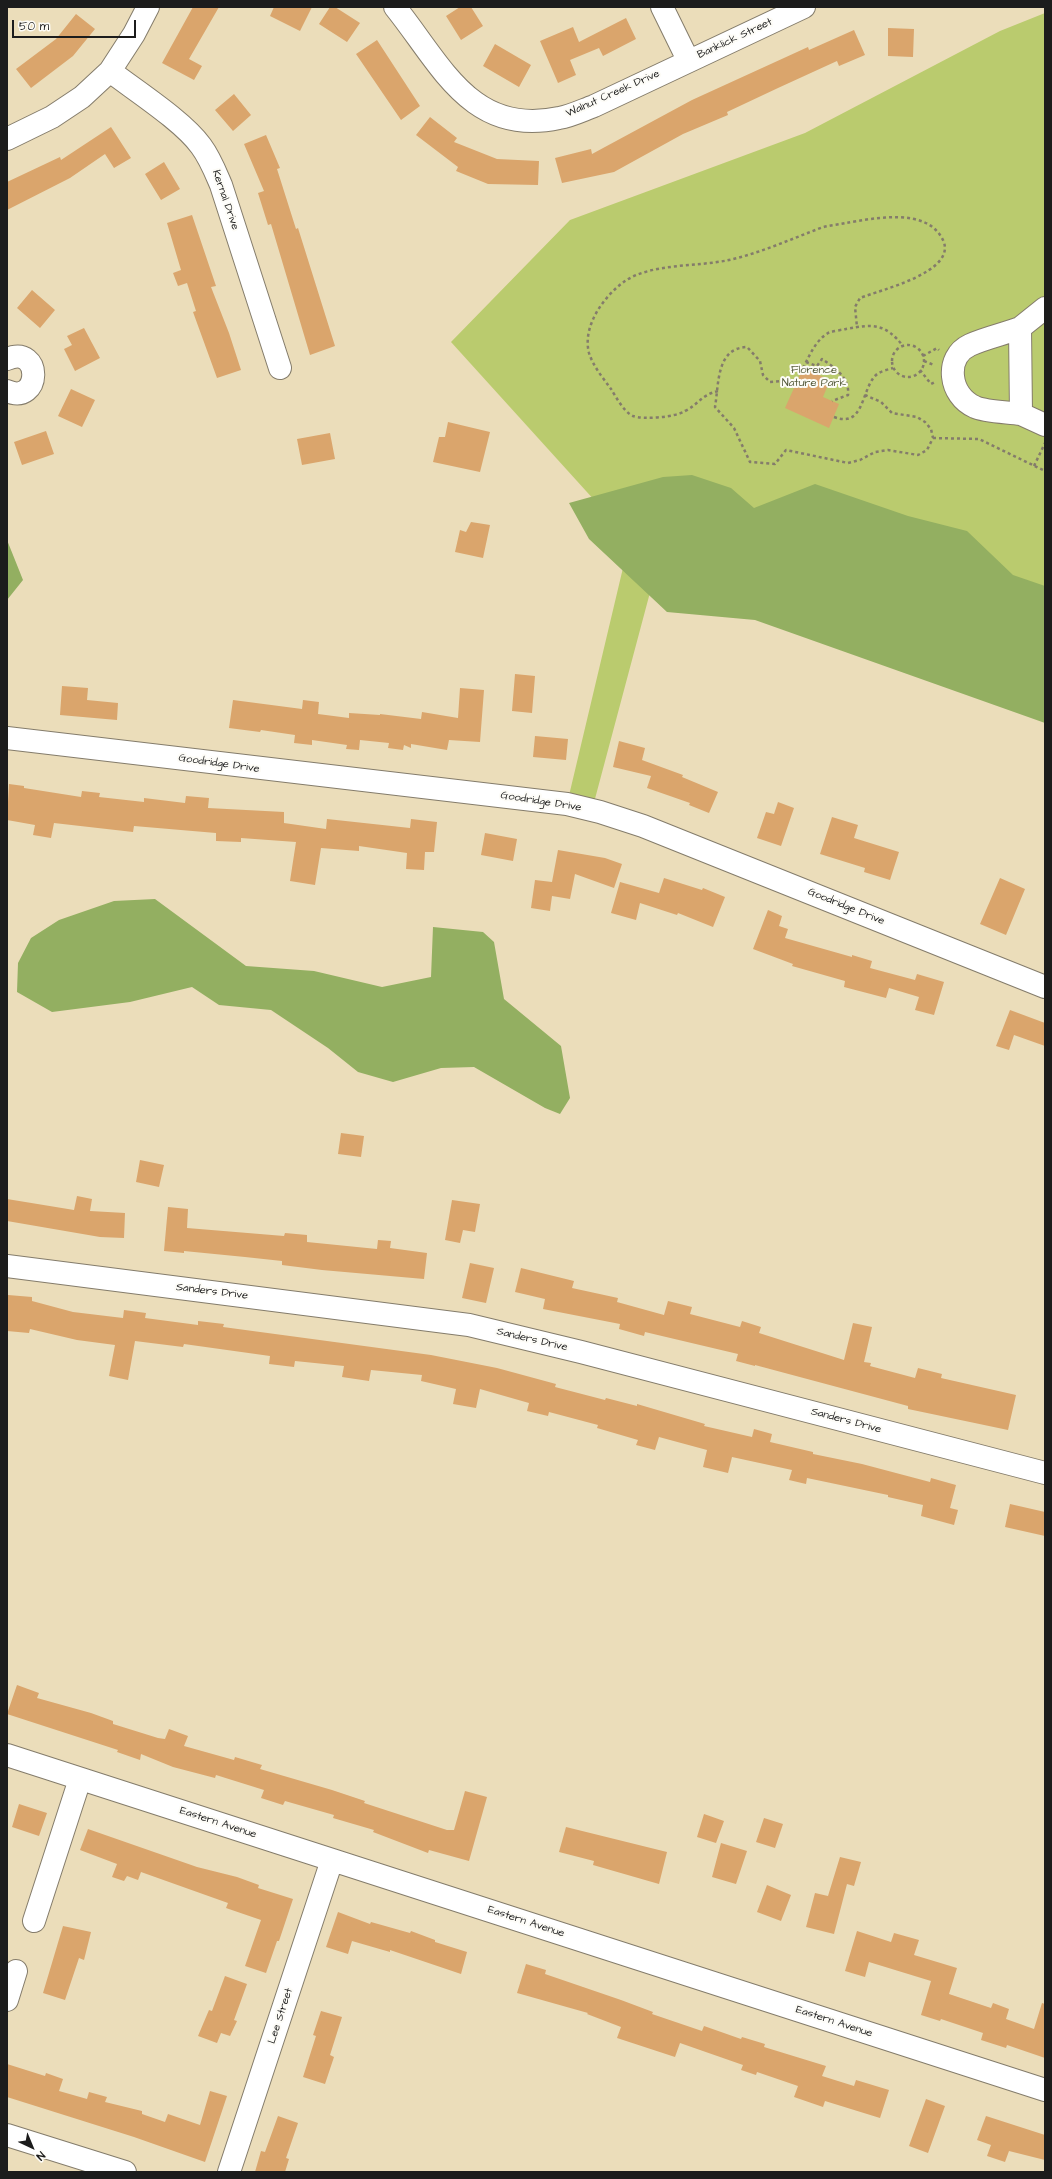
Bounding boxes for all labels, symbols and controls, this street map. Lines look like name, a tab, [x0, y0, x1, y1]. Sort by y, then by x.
scale bar	[14, 12, 138, 38]
street label: Banklick Street	[695, 16, 775, 62]
text: 50 m	[19, 18, 49, 35]
street label: Walnut Creek Drive	[564, 67, 662, 121]
street label: Kernal Drive	[209, 168, 241, 232]
park label: Florence Nature Park	[782, 364, 846, 390]
street label: Goodridge Drive	[178, 752, 260, 776]
street label: Goodridge Drive	[500, 789, 582, 815]
street label: Goodridge Drive	[806, 886, 886, 928]
street label: Sanders Drive	[175, 1281, 249, 1303]
street label: Sanders Drive	[495, 1325, 569, 1355]
street label: Sanders Drive	[809, 1405, 883, 1437]
street label: Eastern Avenue	[178, 1804, 258, 1842]
street label: Eastern Avenue	[486, 1903, 566, 1941]
street label: Lee Street	[266, 1986, 296, 2046]
street label: Eastern Avenue	[794, 2003, 874, 2041]
north arrow	[12, 2127, 52, 2167]
text: N	[33, 2148, 48, 2164]

